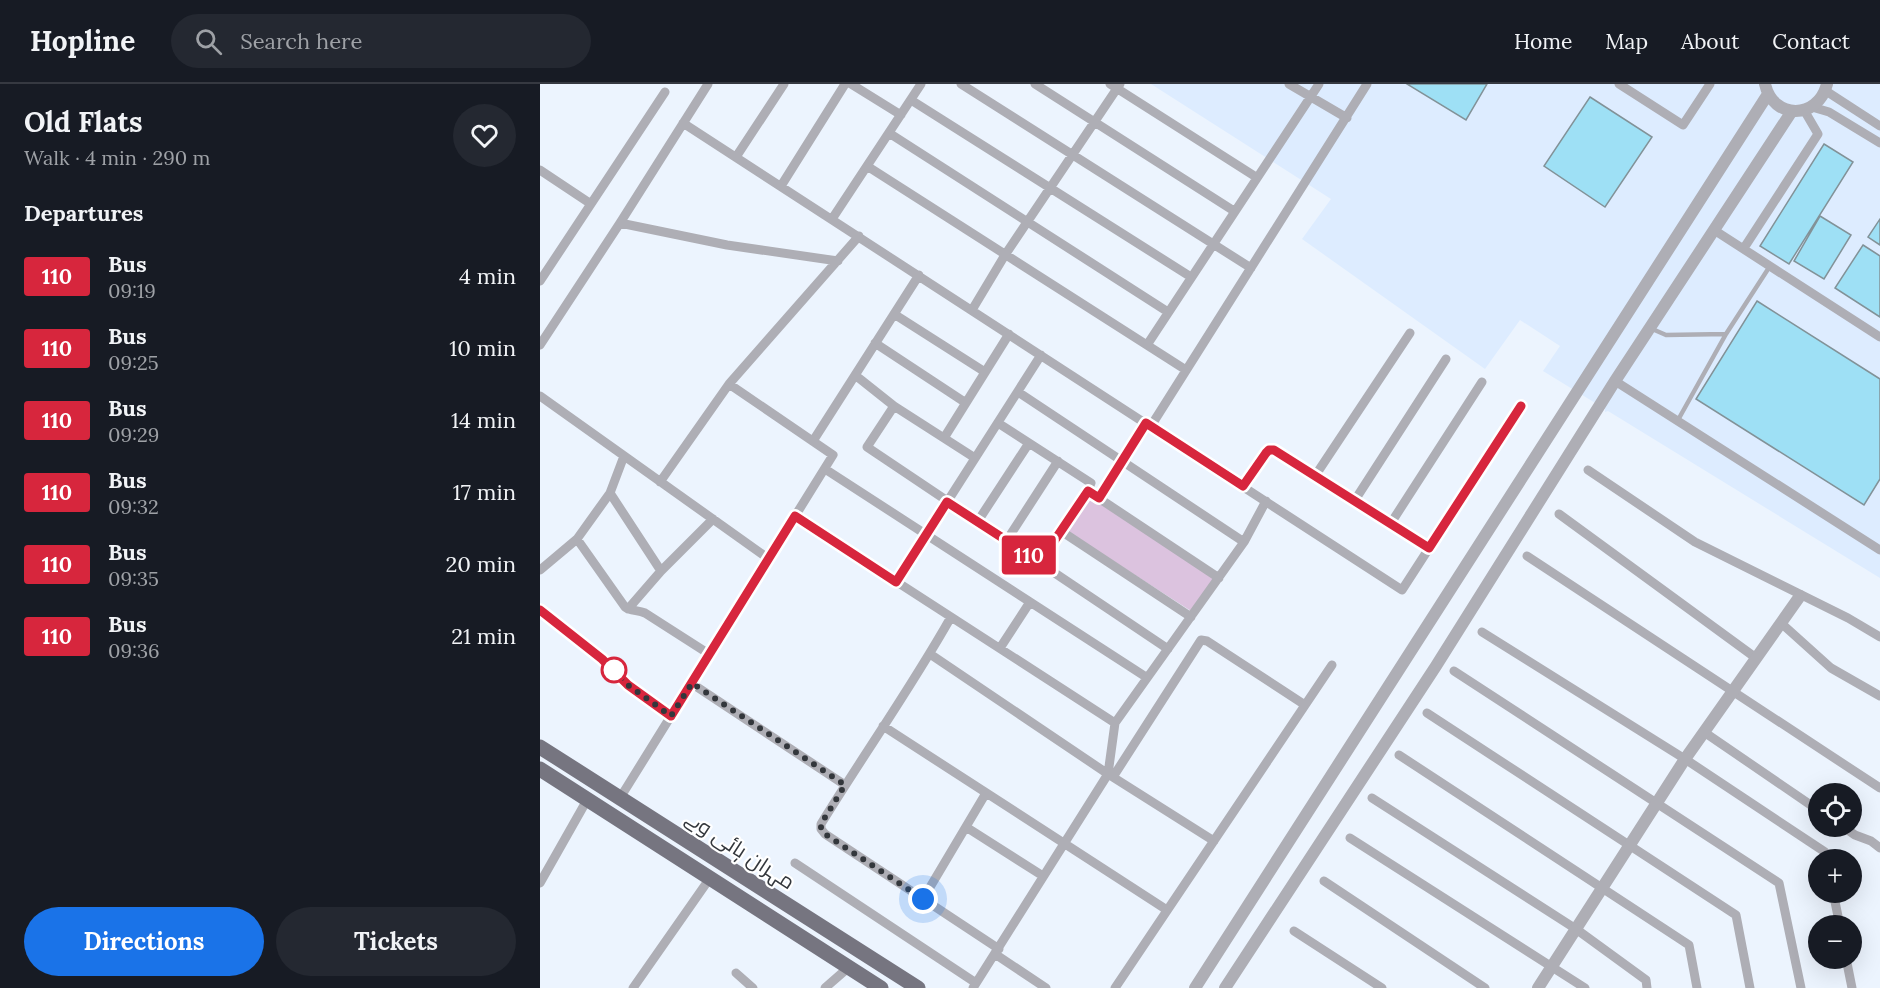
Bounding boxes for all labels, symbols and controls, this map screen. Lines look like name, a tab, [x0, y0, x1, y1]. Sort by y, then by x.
search box	[171, 14, 591, 68]
text: Hopline	[30, 23, 135, 59]
icon: search	[192, 25, 225, 58]
text: Search here	[240, 27, 362, 55]
text: Home	[1514, 28, 1572, 55]
text: Map	[1605, 28, 1648, 55]
text: About	[1681, 28, 1739, 55]
text: Contact	[1772, 28, 1850, 55]
text: Old Flats	[24, 104, 143, 140]
button: heart	[453, 104, 516, 167]
text: Walk · 4 min · 290 m	[24, 145, 210, 170]
text: Departures	[24, 199, 143, 227]
text: Bus	[108, 250, 147, 278]
text: 4 min	[459, 262, 516, 290]
text: 110	[42, 263, 72, 290]
text: 09:19	[108, 278, 156, 303]
text: Bus	[108, 322, 147, 350]
text: 10 min	[449, 334, 516, 362]
text: 110	[42, 335, 72, 362]
text: 09:25	[108, 350, 159, 375]
text: Bus	[108, 394, 147, 422]
text: 14 min	[451, 406, 516, 434]
text: 110	[42, 407, 72, 434]
text: 09:29	[108, 422, 159, 447]
text: Bus	[108, 466, 147, 494]
text: 17 min	[453, 478, 516, 506]
text: 110	[42, 479, 72, 506]
text: 09:32	[108, 494, 159, 519]
line badge: 110	[994, 536, 1064, 574]
text: Bus	[108, 538, 147, 566]
text: 110	[1014, 542, 1044, 569]
text: 20 min	[446, 550, 516, 578]
text: 110	[42, 551, 72, 578]
text: 09:35	[108, 566, 159, 591]
text: Bus	[108, 610, 147, 638]
text: 21 min	[451, 622, 516, 650]
text: 110	[42, 623, 72, 650]
text: 09:36	[108, 638, 160, 663]
unlabelled marker	[601, 657, 627, 683]
map controls	[1808, 783, 1862, 969]
button: locate	[1808, 783, 1862, 837]
street label: مہران ہائی وے	[680, 804, 800, 896]
button: +	[1808, 849, 1862, 903]
your location	[908, 884, 938, 914]
button: Directions	[24, 907, 264, 976]
button: Tickets	[276, 907, 516, 976]
button: −	[1808, 915, 1862, 969]

